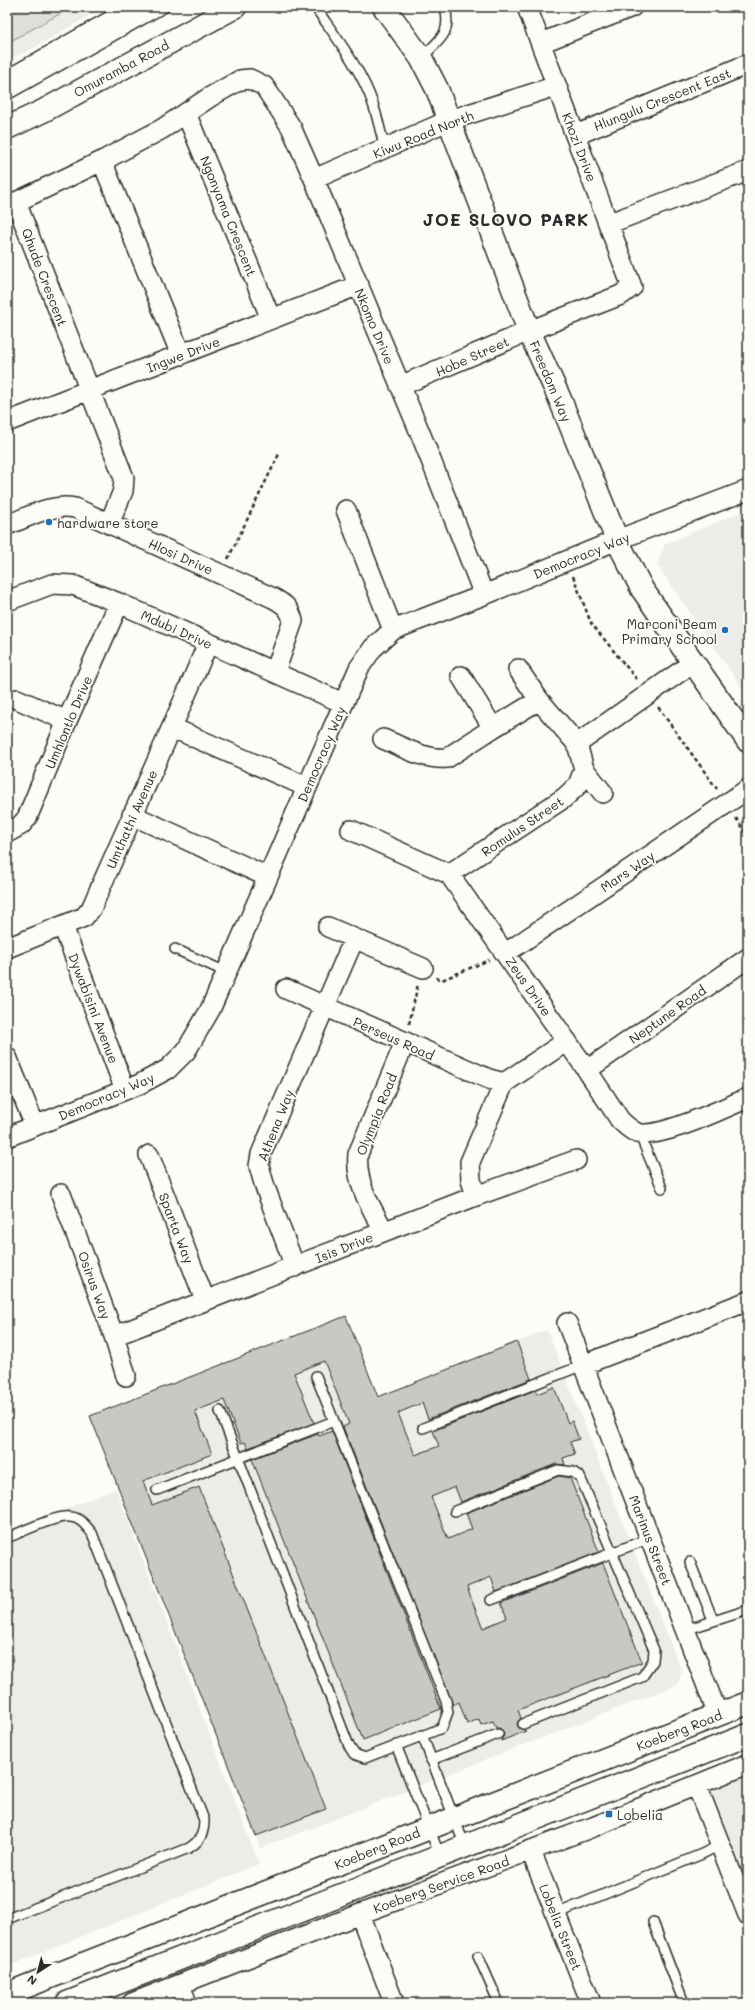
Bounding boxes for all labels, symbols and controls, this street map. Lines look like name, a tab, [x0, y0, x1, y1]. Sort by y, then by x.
street label: Omuramba Road	[70, 36, 172, 100]
street label: Hlungulu Crescent East	[591, 64, 733, 134]
street label: Kiwu Road North	[370, 106, 476, 162]
street label: Khozi Drive	[559, 110, 601, 184]
street label: Ngonyama Crescent	[197, 153, 261, 279]
district label: JOE SLOVO PARK	[423, 208, 589, 230]
street label: Qhude Crescent	[18, 225, 72, 329]
street label: Nkomo Drive	[351, 285, 399, 367]
street label: Ingwe Drive	[144, 332, 222, 376]
street label: Hobe Street	[433, 332, 512, 380]
street label: Freedom Way	[526, 338, 576, 424]
place label: hardware store	[57, 514, 158, 531]
marker: hardware store	[44, 517, 54, 527]
street label: Democracy Way	[530, 528, 632, 582]
street label: Hlosi Drive	[146, 534, 216, 578]
street label: Mdubi Drive	[139, 606, 215, 652]
place label: Marconi Beam Primary School	[622, 615, 717, 647]
marker: Marconi Beam Primary School	[720, 625, 730, 635]
street label: Umhlontlo Drive	[41, 673, 95, 771]
street label: Democracy Way	[293, 703, 349, 804]
street label: Umthathi Avenue	[102, 767, 160, 871]
street label: Romulus Street	[478, 792, 567, 860]
street label: Mars Way	[597, 847, 658, 895]
street label: Dywabisini Avenue	[65, 950, 123, 1066]
street label: Zeus Drive	[502, 953, 556, 1019]
street label: Neptune Road	[625, 981, 709, 1047]
street label: Perseus Road	[351, 1013, 437, 1063]
street label: Democracy Way	[56, 1068, 157, 1124]
street label: Olympia Road	[352, 1070, 400, 1158]
street label: Athena Way	[253, 1086, 297, 1163]
street label: Sparta Way	[156, 1190, 198, 1266]
street label: Isis Drive	[313, 1228, 375, 1266]
street label: Osirus Way	[75, 1249, 115, 1321]
street label: Marinus Street	[626, 1493, 676, 1588]
street label: Koeberg Road	[634, 1706, 724, 1754]
place label: Lobelia	[617, 1806, 663, 1823]
marker: Lobelia	[604, 1809, 614, 1819]
street label: Koeberg Road	[332, 1823, 422, 1873]
street label: Koeberg Service Road	[371, 1852, 511, 1916]
street label: Lobelia Street	[536, 1881, 586, 1973]
north arrow	[18, 1952, 58, 1992]
text: N	[24, 1972, 40, 1989]

